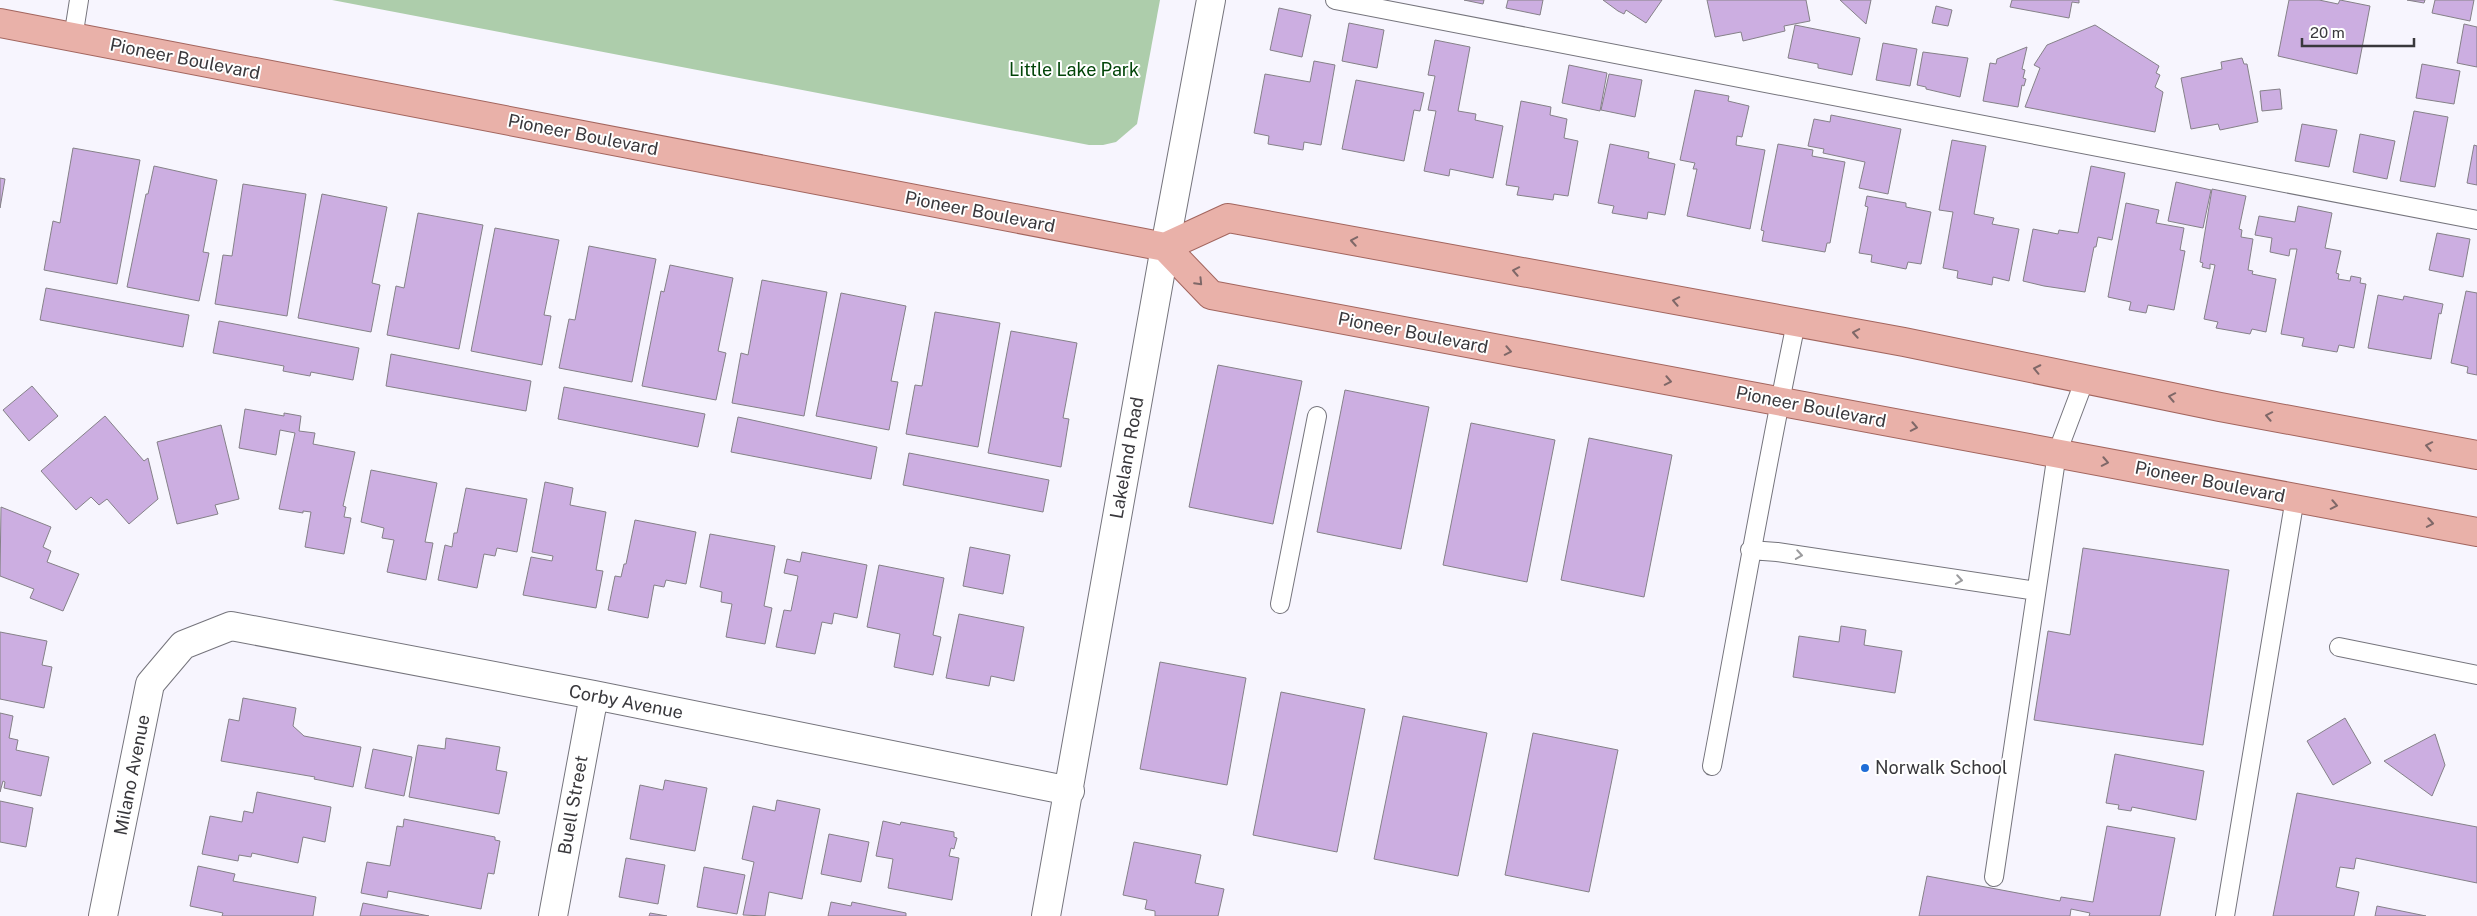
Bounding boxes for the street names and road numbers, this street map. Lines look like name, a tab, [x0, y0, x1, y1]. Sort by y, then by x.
street label: Pioneer Boulevard	[108, 34, 262, 83]
street label: Pioneer Boulevard	[506, 110, 660, 159]
street label: Pioneer Boulevard	[903, 187, 1057, 236]
street label: Pioneer Boulevard	[1336, 308, 1490, 357]
street label: Pioneer Boulevard	[1734, 382, 1888, 431]
street label: Lakeland Road	[1105, 395, 1148, 520]
street label: Pioneer Boulevard	[2133, 457, 2287, 506]
street label: Corby Avenue	[567, 680, 685, 723]
street label: Milano Avenue	[110, 713, 154, 837]
street label: Buell Street	[553, 754, 592, 856]

